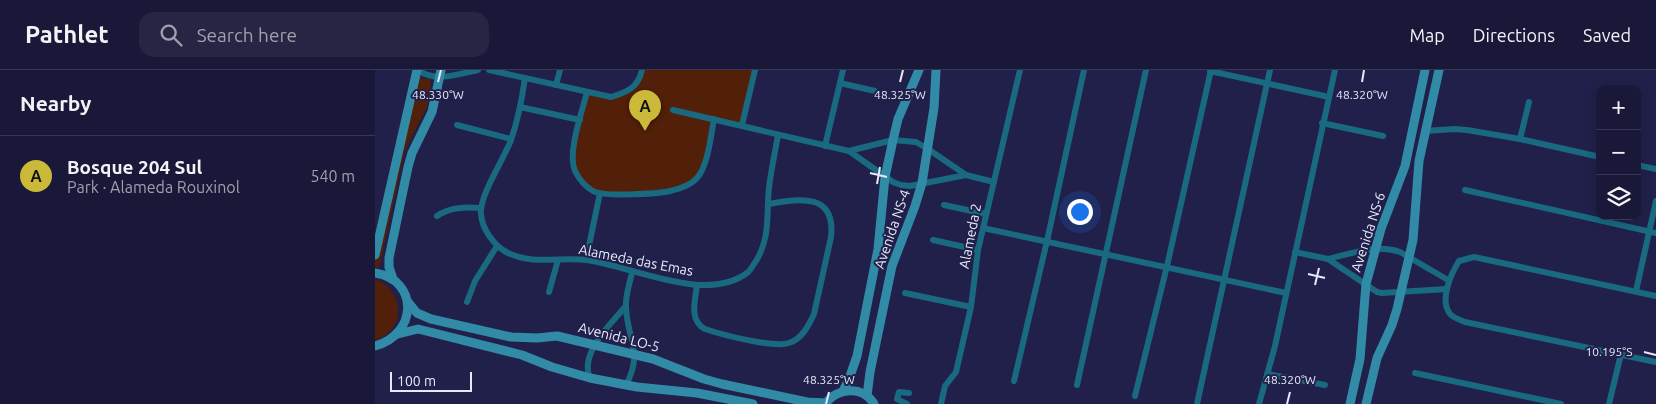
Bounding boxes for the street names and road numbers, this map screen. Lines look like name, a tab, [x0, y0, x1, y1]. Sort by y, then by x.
street label: Avenida NS-4	[871, 187, 913, 271]
street label: Avenida NS-6	[1348, 190, 1388, 274]
street label: Alameda 2	[956, 202, 984, 270]
street label: Alameda das Emas	[577, 241, 695, 279]
street label: Avenida LO-5	[577, 319, 661, 355]

